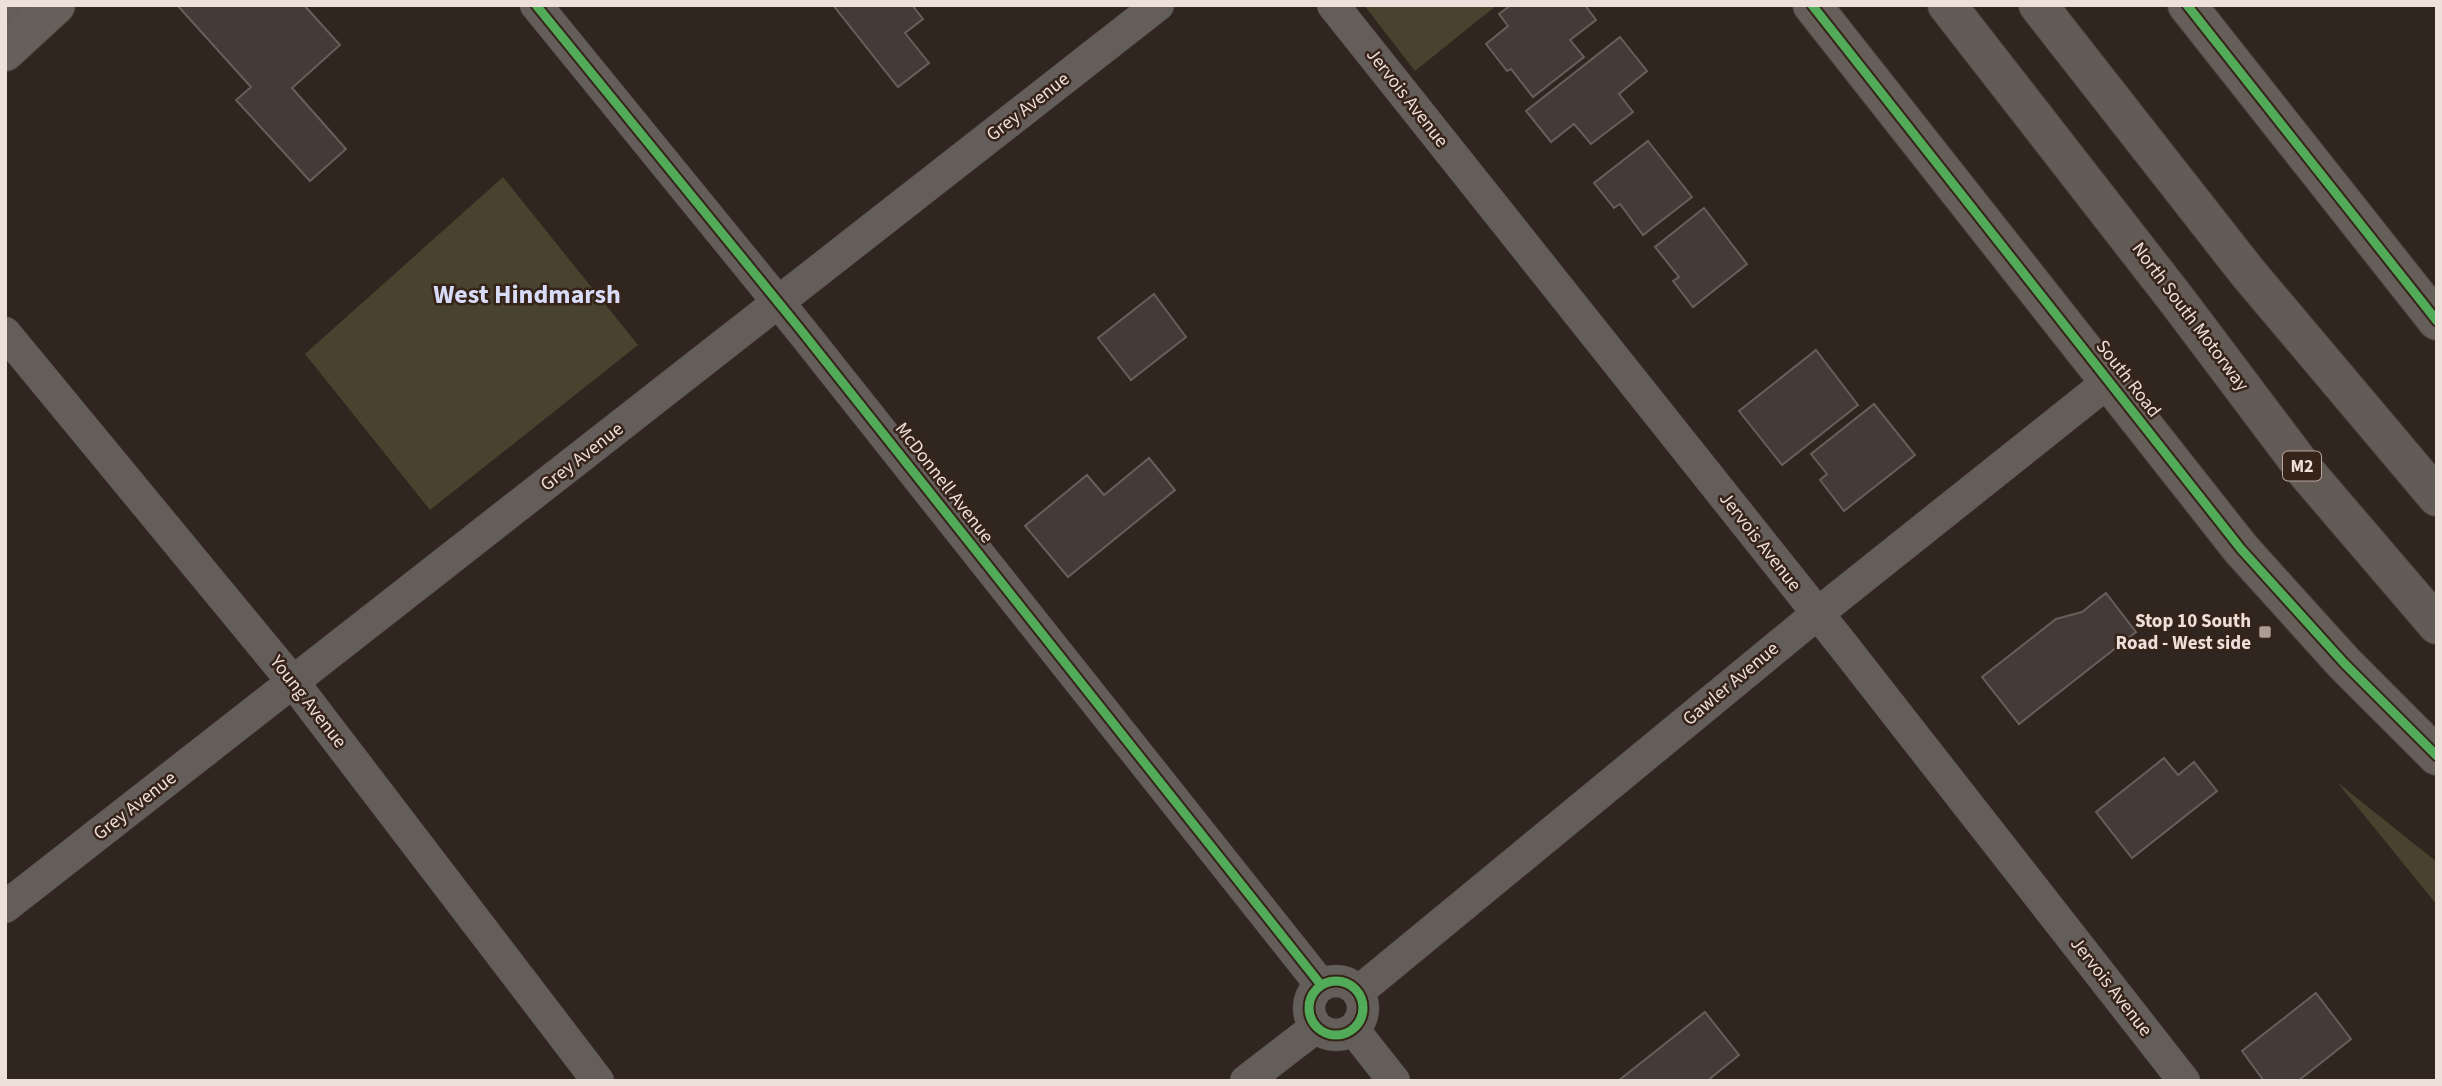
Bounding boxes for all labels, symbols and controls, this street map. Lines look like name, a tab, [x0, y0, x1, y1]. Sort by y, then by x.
street label: Jervois Avenue	[1360, 43, 1454, 153]
street label: Grey Avenue	[981, 66, 1075, 148]
street label: North South Motorway	[2125, 237, 2255, 397]
district label: West Hindmarsh	[433, 276, 621, 313]
street label: South Road	[2089, 334, 2167, 424]
street label: Grey Avenue	[535, 416, 629, 498]
street label: McDonnell Avenue	[888, 417, 1000, 549]
road number: M2	[2283, 452, 2321, 480]
street label: Jervois Avenue	[1713, 487, 1807, 597]
place label: Stop 10 South Road - West side	[2116, 608, 2251, 657]
marker: Stop 10 South Road - West side	[2257, 624, 2273, 640]
street label: Gawler Avenue	[1677, 636, 1785, 732]
street label: Young Avenue	[263, 649, 353, 754]
street label: Grey Avenue	[88, 765, 182, 847]
street label: Jervois Avenue	[2064, 932, 2158, 1042]

